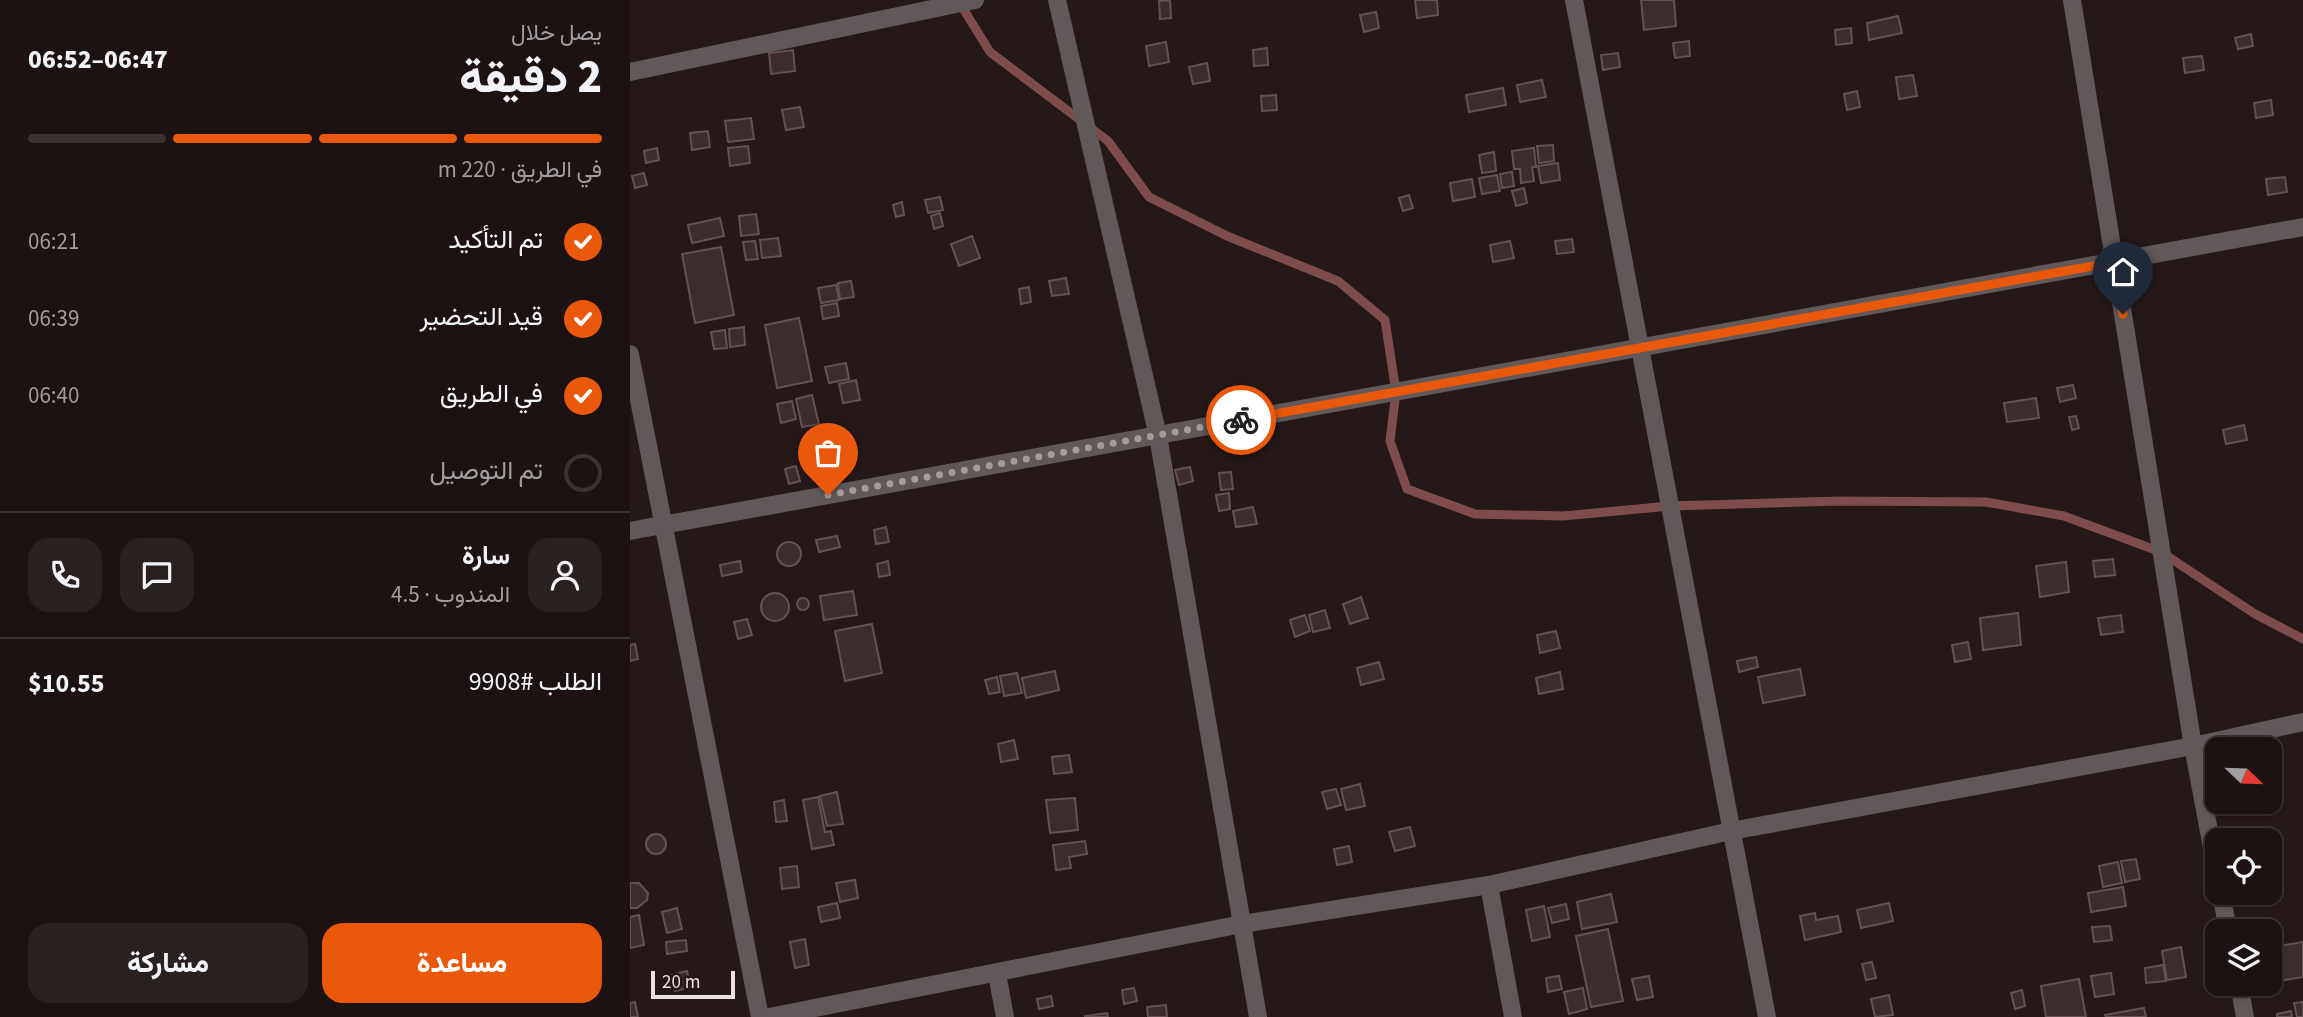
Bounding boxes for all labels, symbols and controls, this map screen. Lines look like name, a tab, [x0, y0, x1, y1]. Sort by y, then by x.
text: يصل خلال	[511, 16, 602, 49]
text: 06:47–06:52	[28, 41, 168, 78]
text: 2 دقيقة	[459, 45, 602, 110]
text: في الطريق · 220 m	[438, 153, 602, 186]
text: تم التأكيد	[448, 221, 543, 258]
icon: check	[564, 223, 602, 261]
text: 06:21	[28, 225, 79, 258]
pin	[2093, 242, 2153, 314]
icon: home	[2104, 253, 2142, 291]
text: قيد التحضير	[419, 298, 543, 335]
icon: check	[564, 300, 602, 338]
text: 06:39	[28, 302, 79, 335]
text: في الطريق	[440, 375, 543, 412]
icon: check	[564, 377, 602, 415]
text: 06:40	[28, 379, 79, 412]
courier	[1206, 385, 1276, 455]
icon: bike	[1222, 401, 1260, 439]
pin	[798, 423, 858, 495]
icon: bag	[809, 434, 847, 472]
text: تم التوصيل	[429, 452, 543, 489]
text: سارة	[462, 537, 510, 574]
button: phone	[28, 538, 102, 612]
button: chat	[120, 538, 194, 612]
button: person	[528, 538, 602, 612]
text: المندوب · 4.5	[391, 578, 510, 611]
text: الطلب #9908	[469, 663, 602, 700]
text: $10.55	[28, 665, 104, 702]
north arrow	[2205, 737, 2282, 814]
map controls	[2205, 737, 2282, 996]
button: locate	[2205, 828, 2282, 905]
button: layers	[2205, 919, 2282, 996]
button: مشاركة	[28, 923, 308, 1003]
button: مساعدة	[322, 923, 602, 1003]
scale bar	[651, 968, 735, 1000]
text: 20 m	[662, 969, 700, 996]

